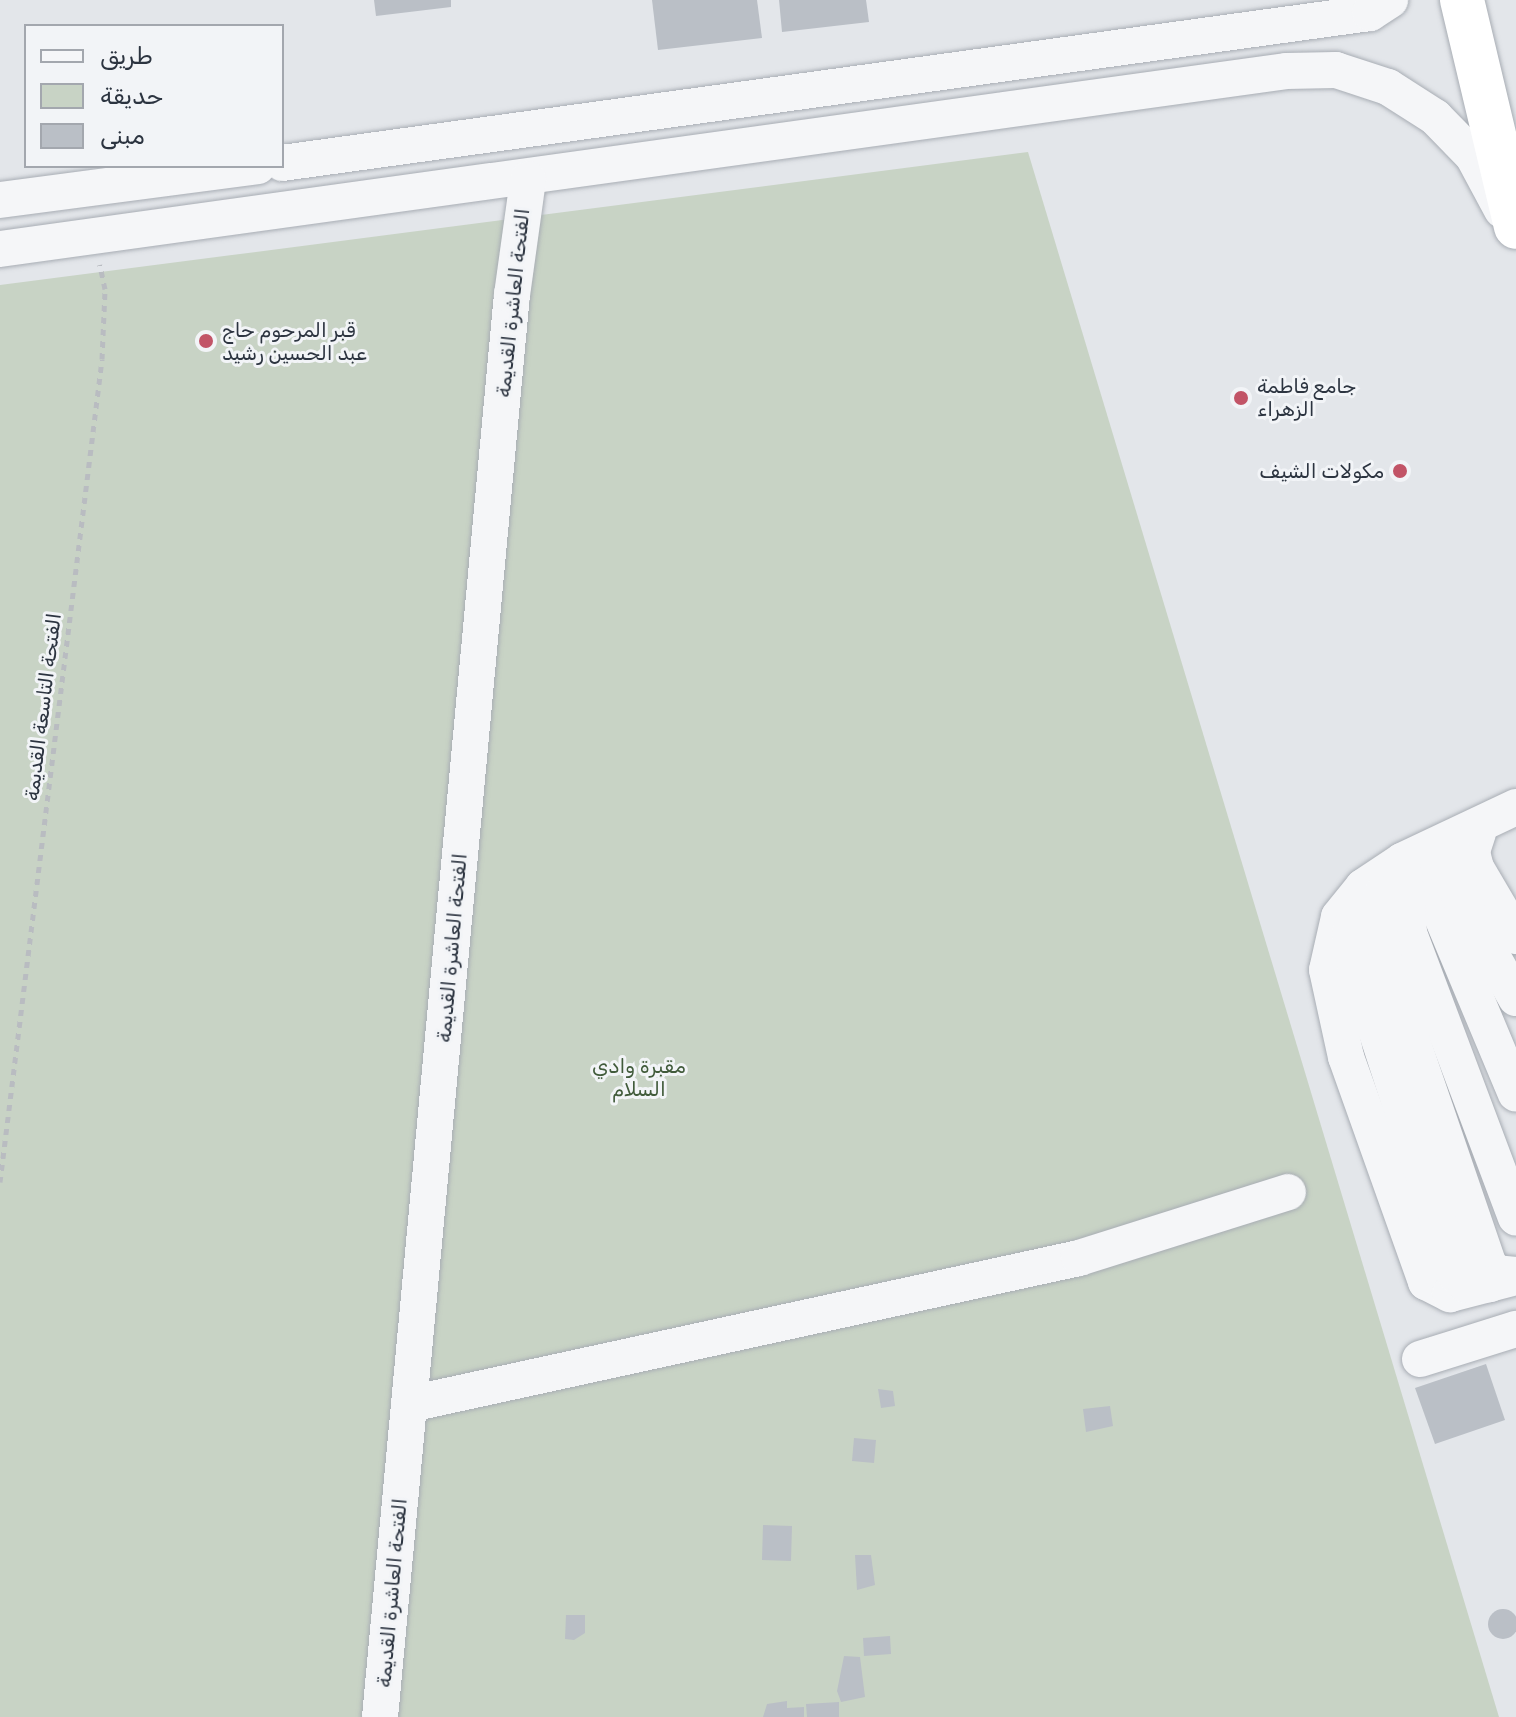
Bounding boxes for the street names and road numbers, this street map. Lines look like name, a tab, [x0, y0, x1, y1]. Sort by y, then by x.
street label: الفتحة العاشرة القديمة	[491, 207, 535, 399]
street label: الفتحة التاسعة القديمة	[20, 612, 66, 802]
street label: الفتحة العاشرة القديمة	[432, 852, 472, 1044]
street label: الفتحة العاشرة القديمة	[372, 1497, 412, 1689]

